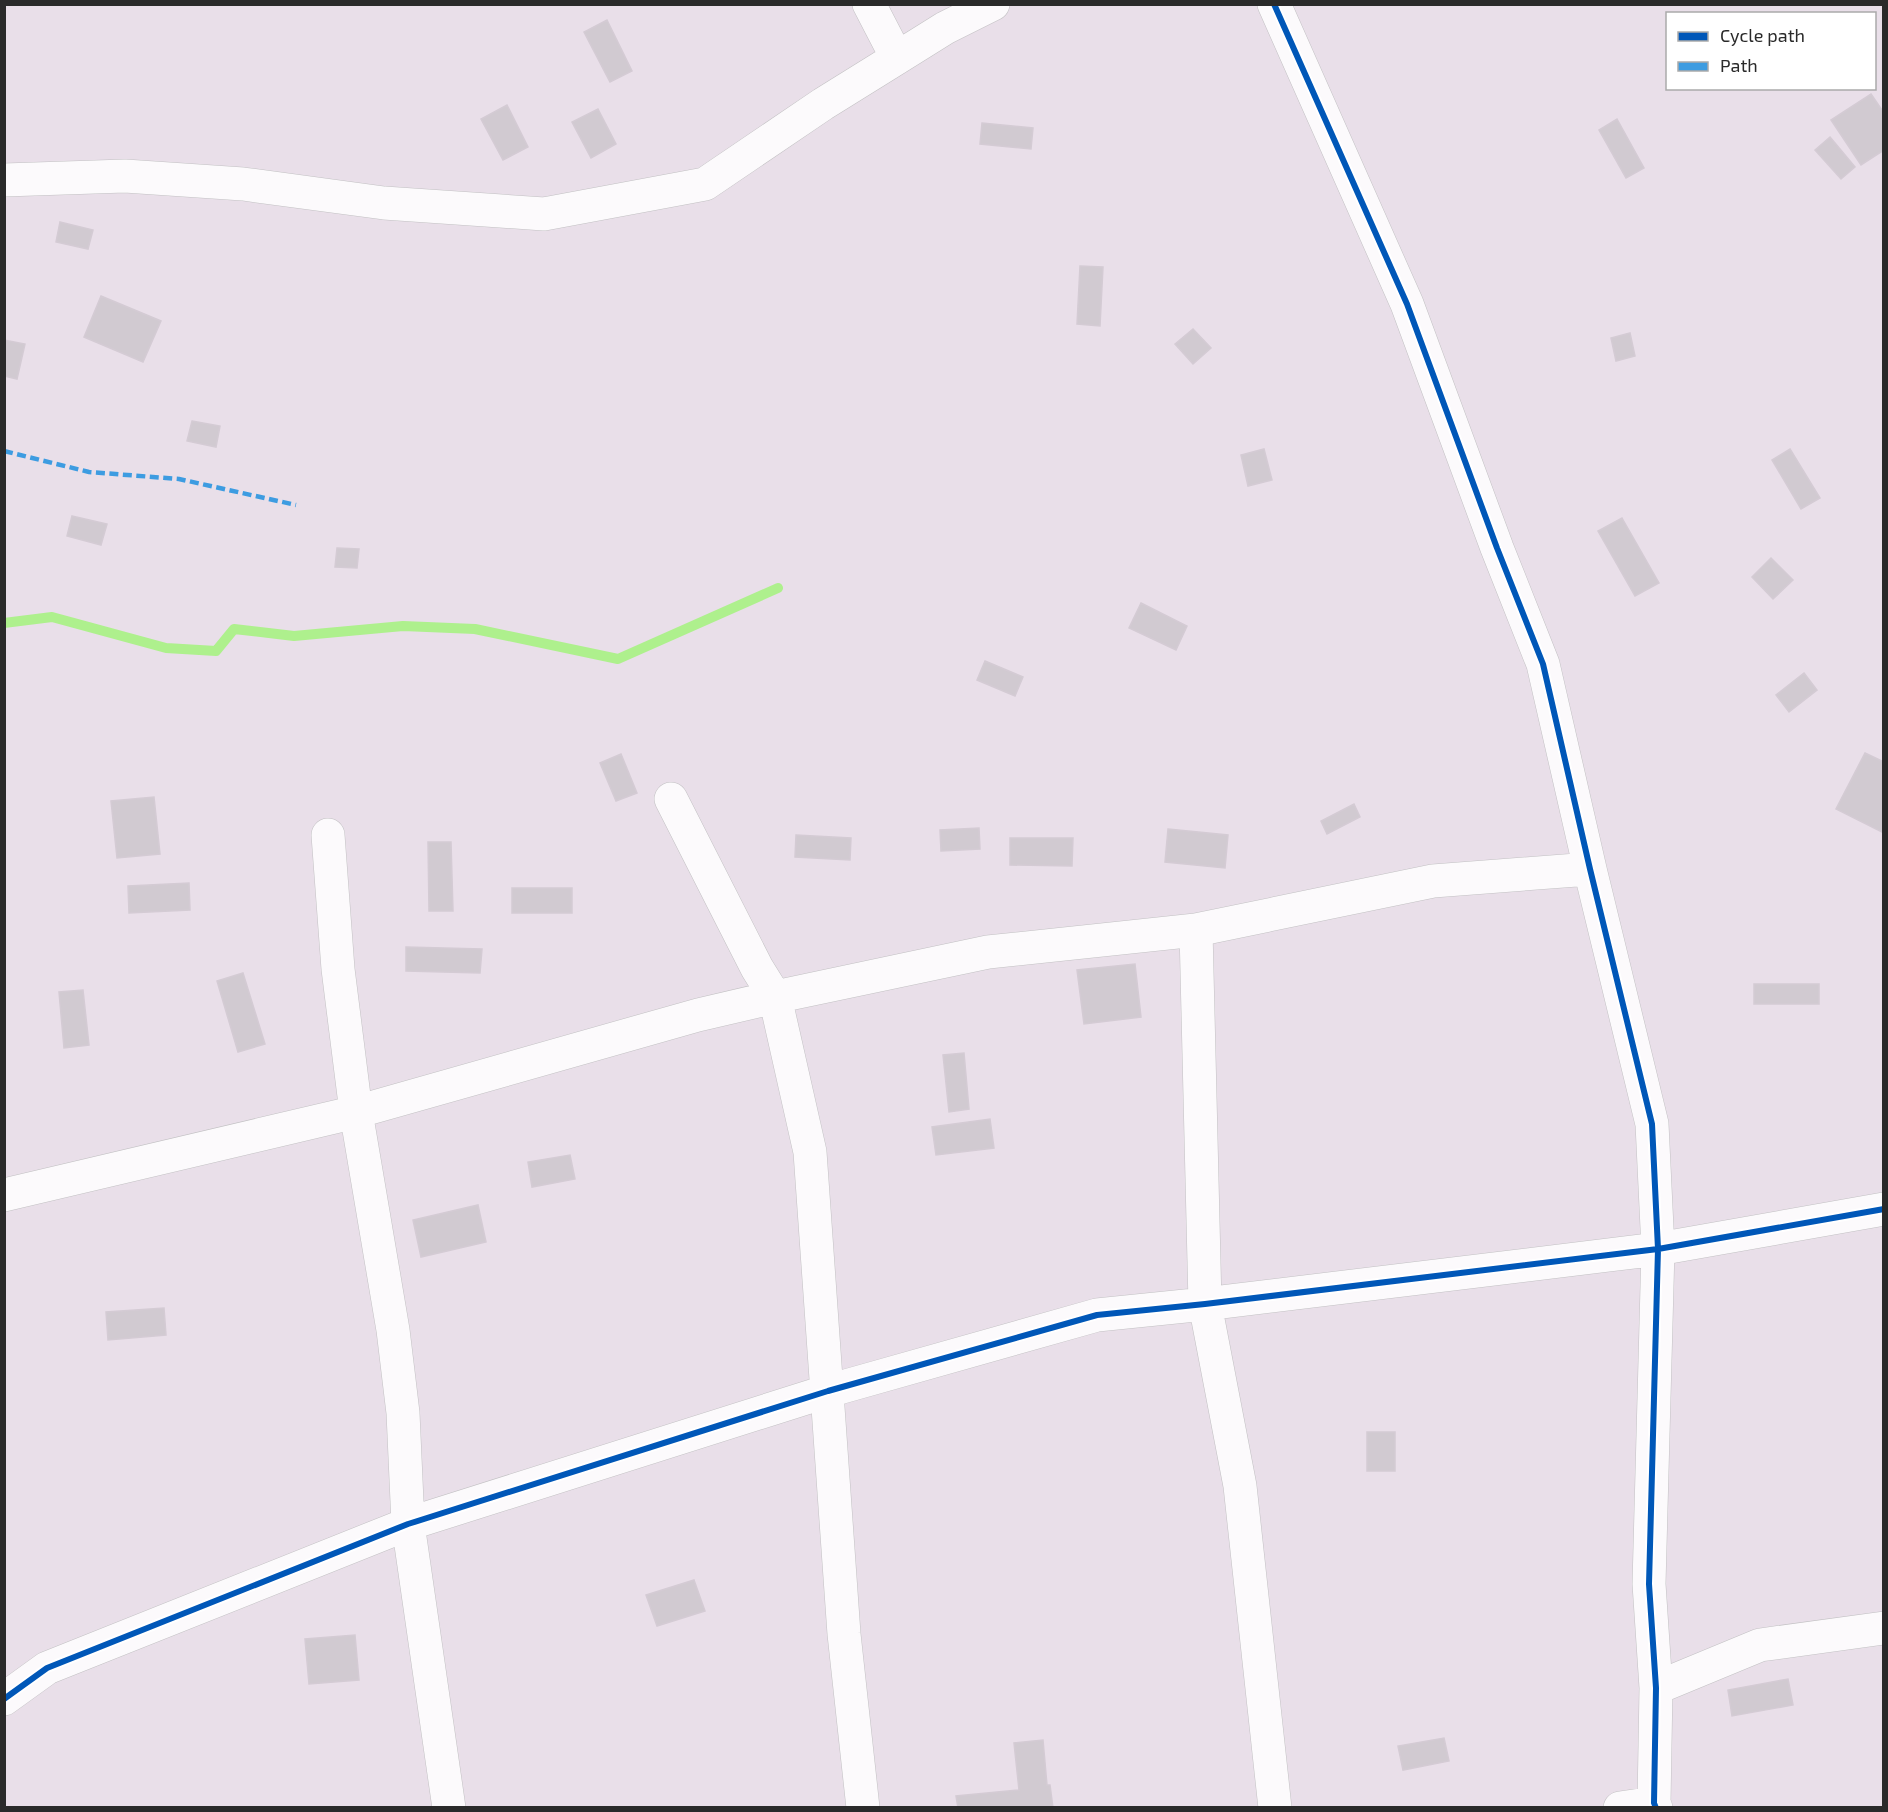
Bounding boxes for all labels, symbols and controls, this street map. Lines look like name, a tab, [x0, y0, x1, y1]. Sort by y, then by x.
legend	[1666, 12, 1876, 90]
text: Cycle path	[1720, 24, 1805, 46]
text: Path	[1720, 54, 1758, 76]

